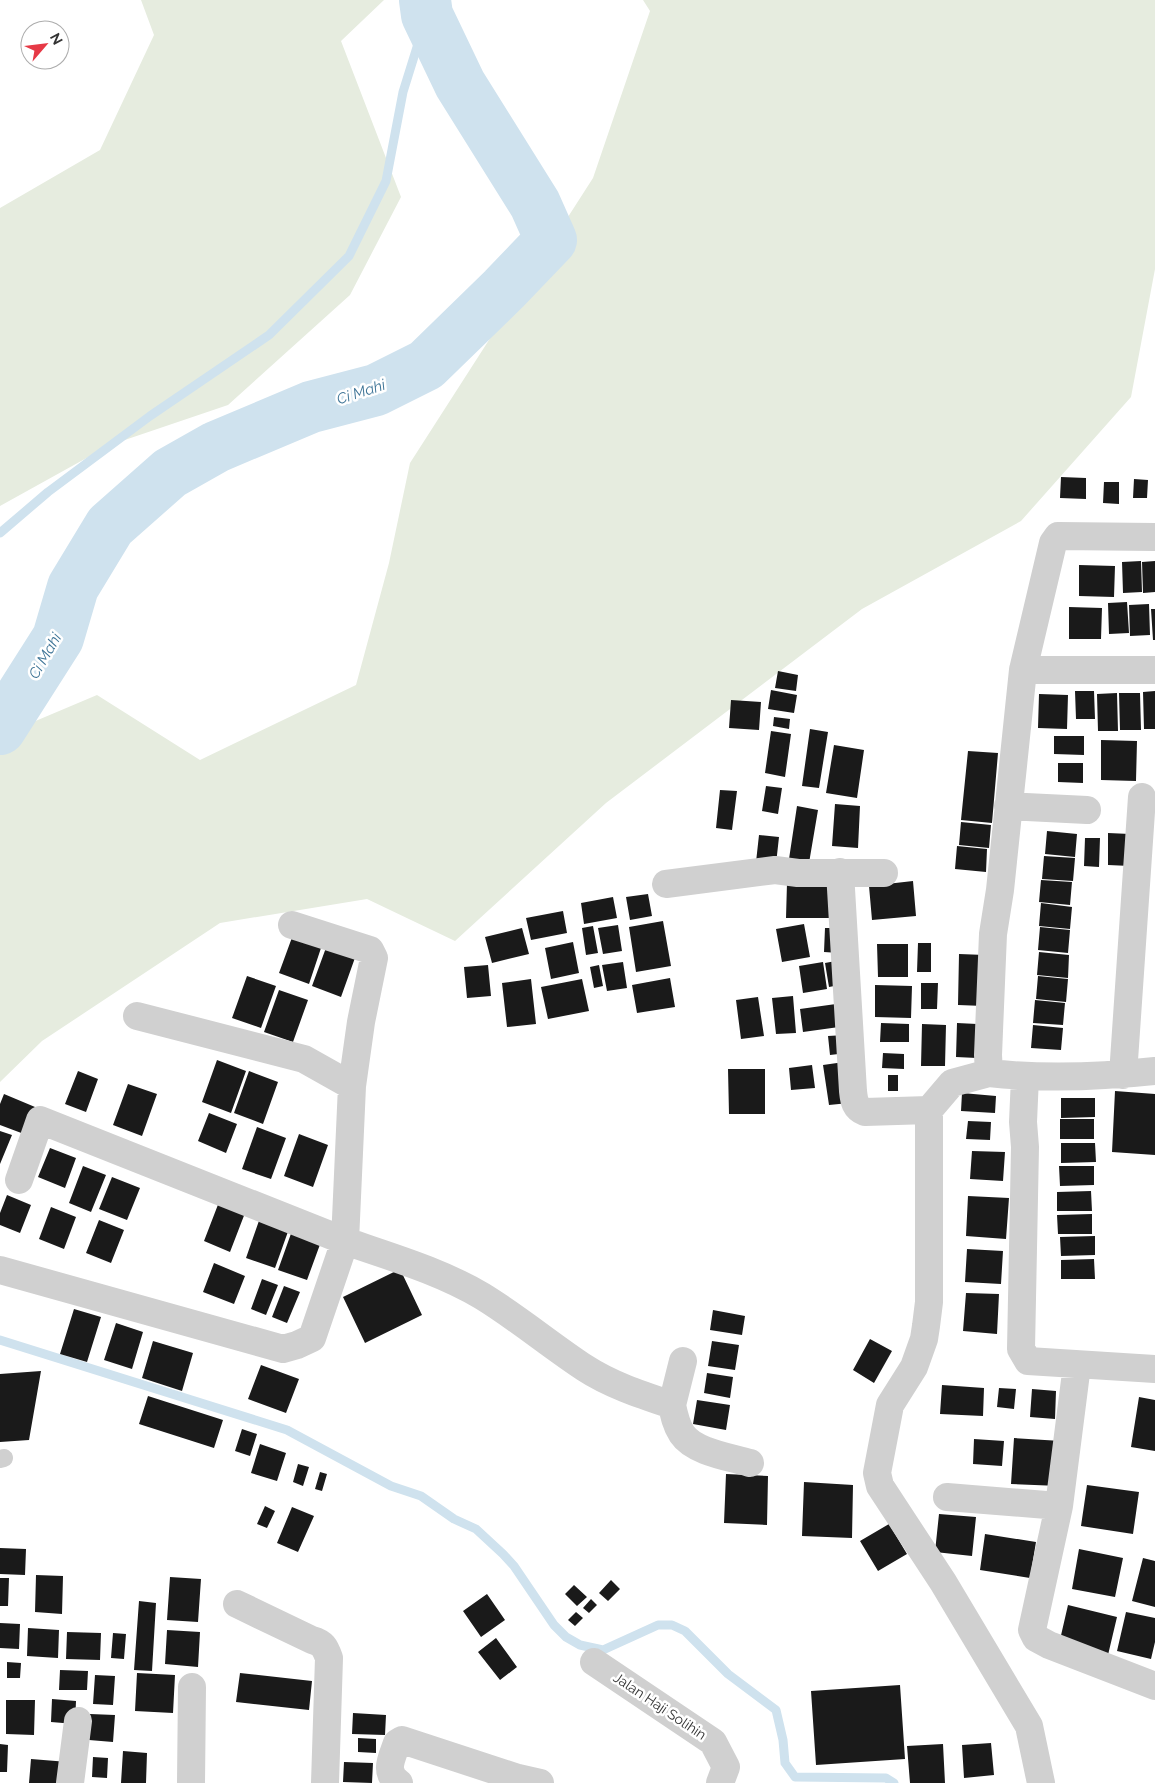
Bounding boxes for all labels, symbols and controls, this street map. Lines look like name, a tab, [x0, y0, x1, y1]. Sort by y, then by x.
north arrow	[20, 20, 70, 70]
text: N	[47, 30, 66, 47]
water label: Ci Mahi	[335, 375, 388, 408]
water label: Ci Mahi	[25, 629, 66, 682]
street label: Jalan Haji Solihin	[611, 1669, 709, 1743]

